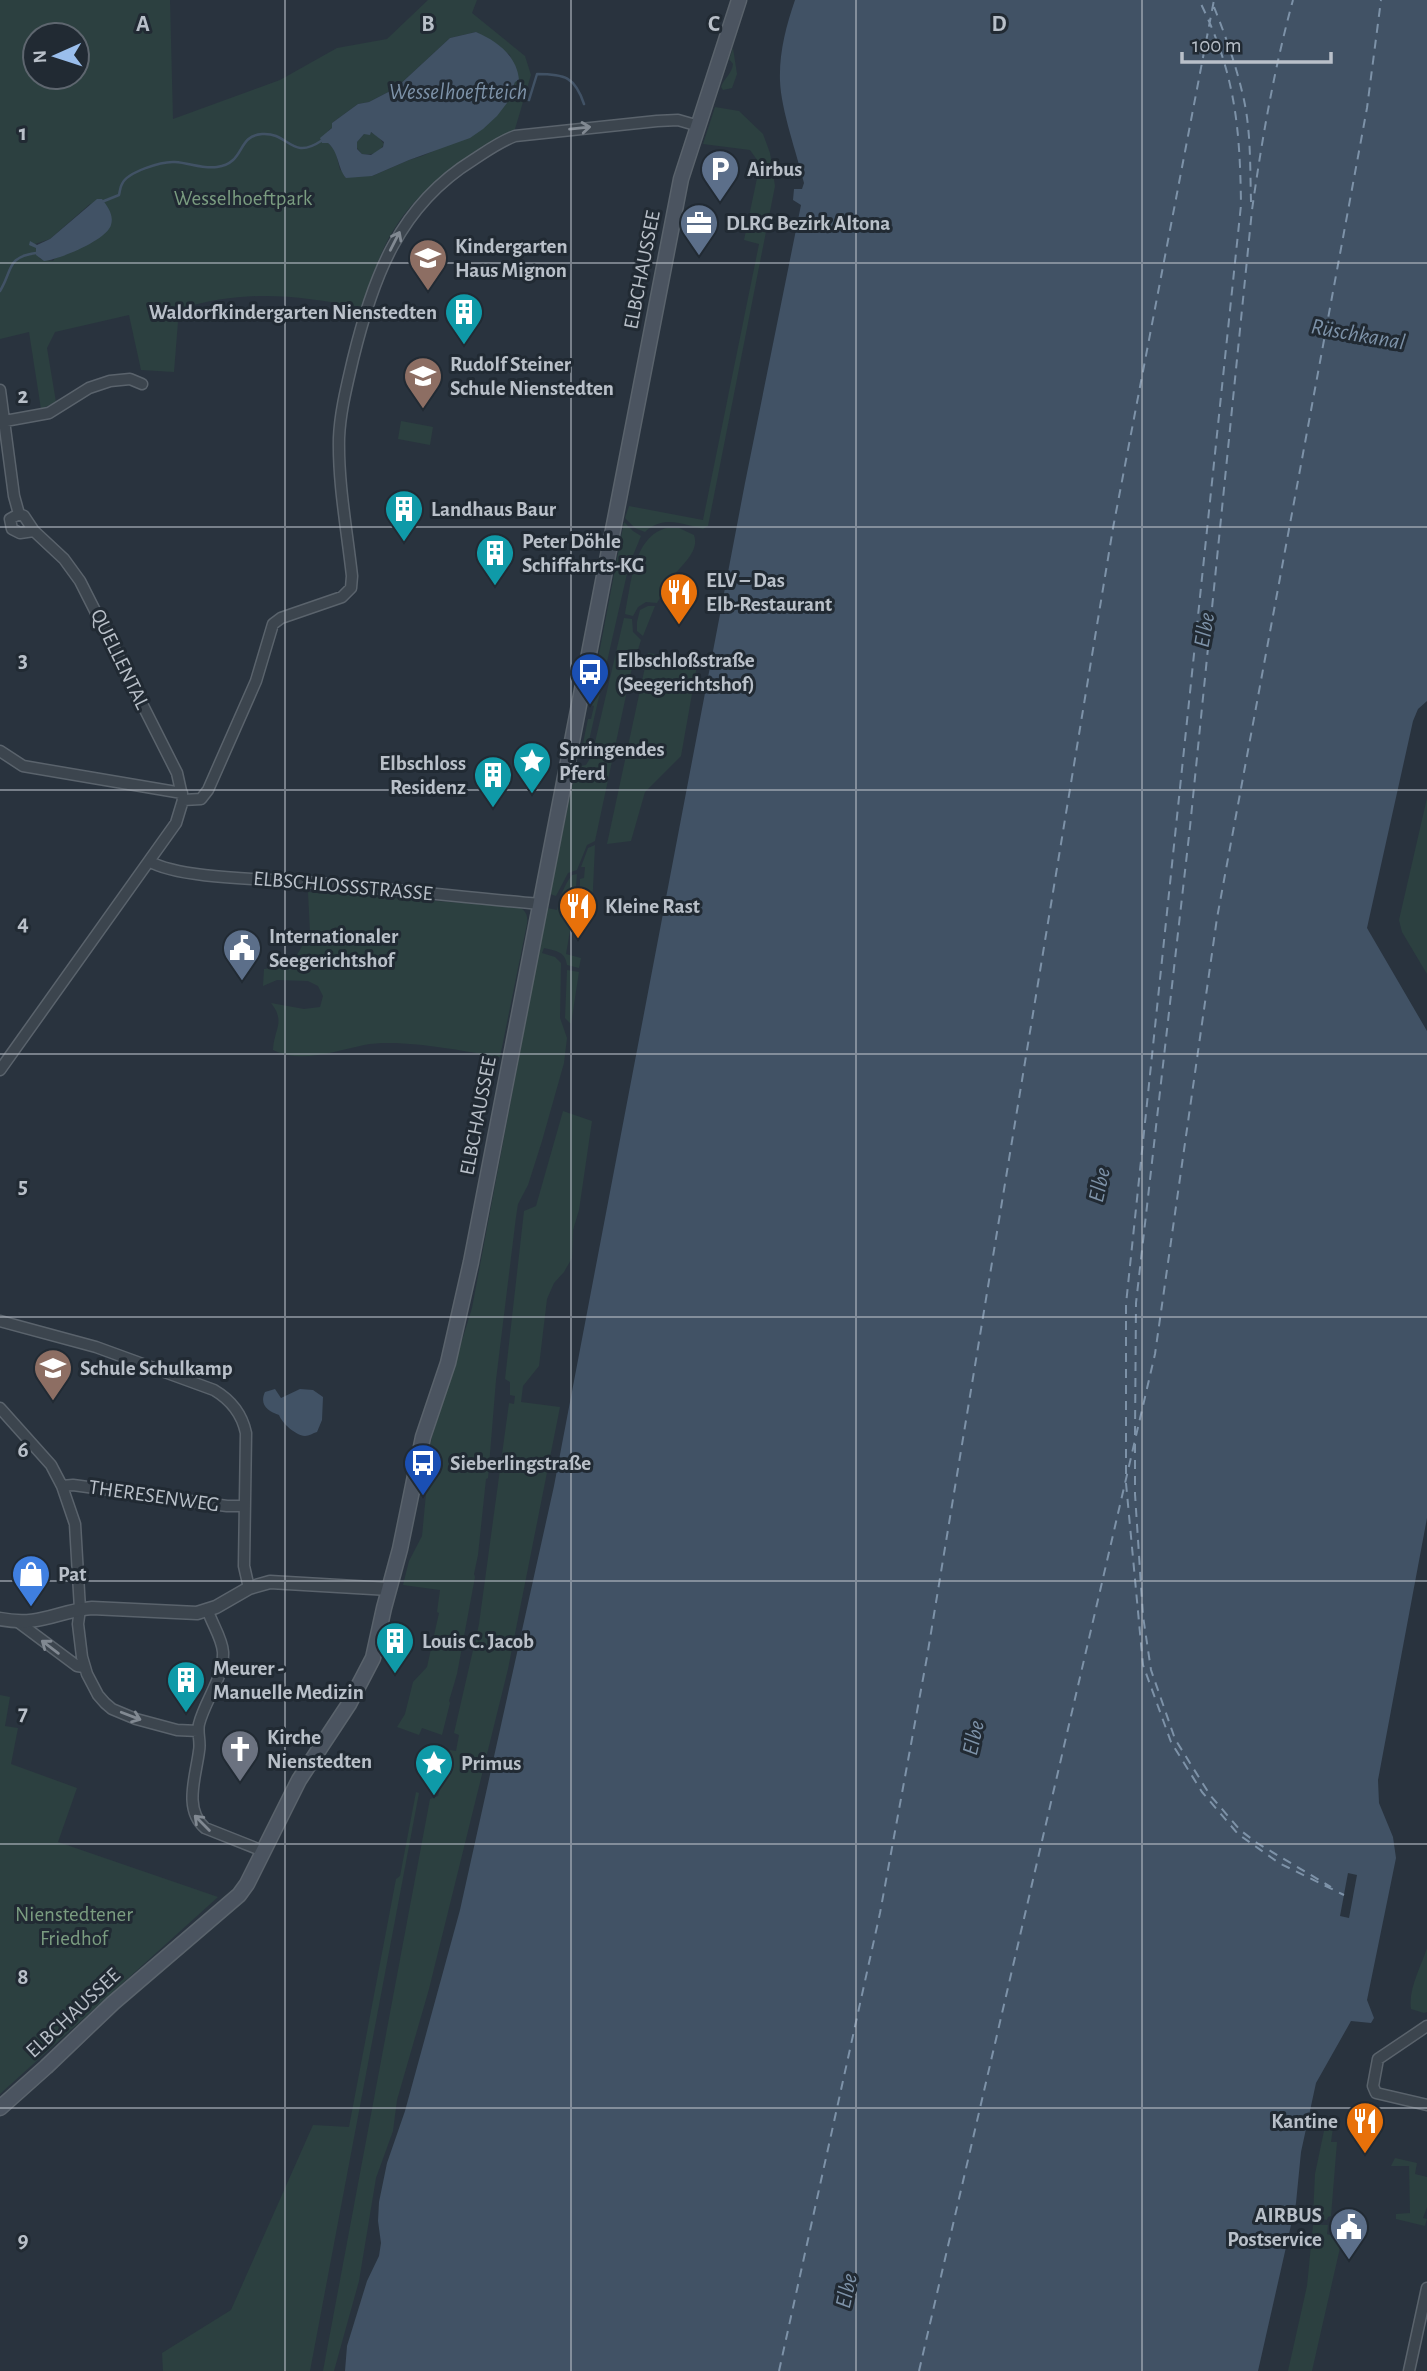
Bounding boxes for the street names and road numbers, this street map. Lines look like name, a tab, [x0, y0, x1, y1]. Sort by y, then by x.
street label: ELBCHAUSSEE	[620, 209, 664, 331]
street label: QUELLENTAL	[87, 606, 153, 713]
street label: ELBSCHLOSSSTRASSE	[252, 868, 434, 904]
street label: ELBCHAUSSEE	[456, 1055, 500, 1177]
street label: THERESENWEG	[87, 1476, 221, 1516]
street label: ELBCHAUSSEE	[22, 1964, 124, 2062]

